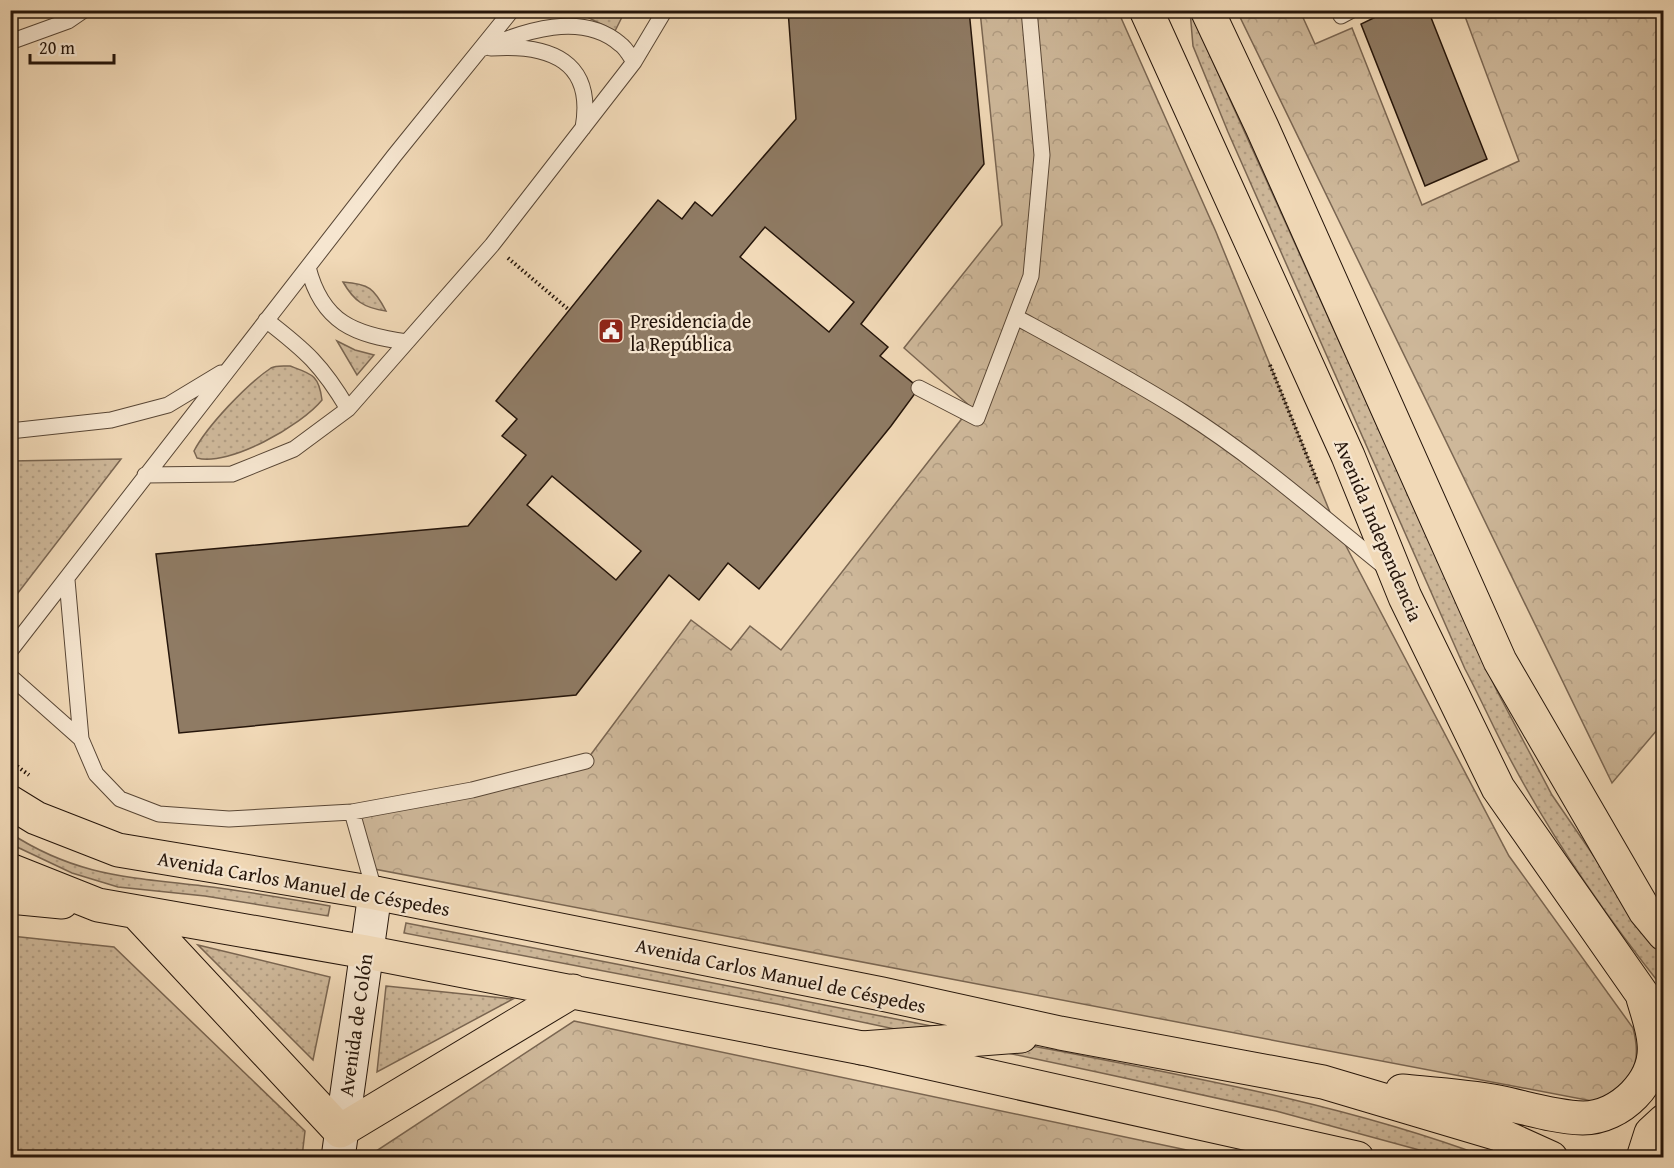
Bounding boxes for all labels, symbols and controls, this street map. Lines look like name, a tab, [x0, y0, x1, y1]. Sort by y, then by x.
scale bar	[30, 27, 114, 65]
text: 20 m	[39, 34, 75, 61]
place label: Presidencia de la República	[630, 306, 751, 358]
public building icon: Presidencia de la República	[596, 316, 626, 346]
street label: Avenida Independencia	[1327, 434, 1431, 626]
street label: Avenida Carlos Manuel de Céspedes	[156, 843, 452, 923]
street label: Avenida Carlos Manuel de Céspedes	[633, 930, 929, 1020]
street label: Avenida de Colón	[331, 952, 379, 1098]

